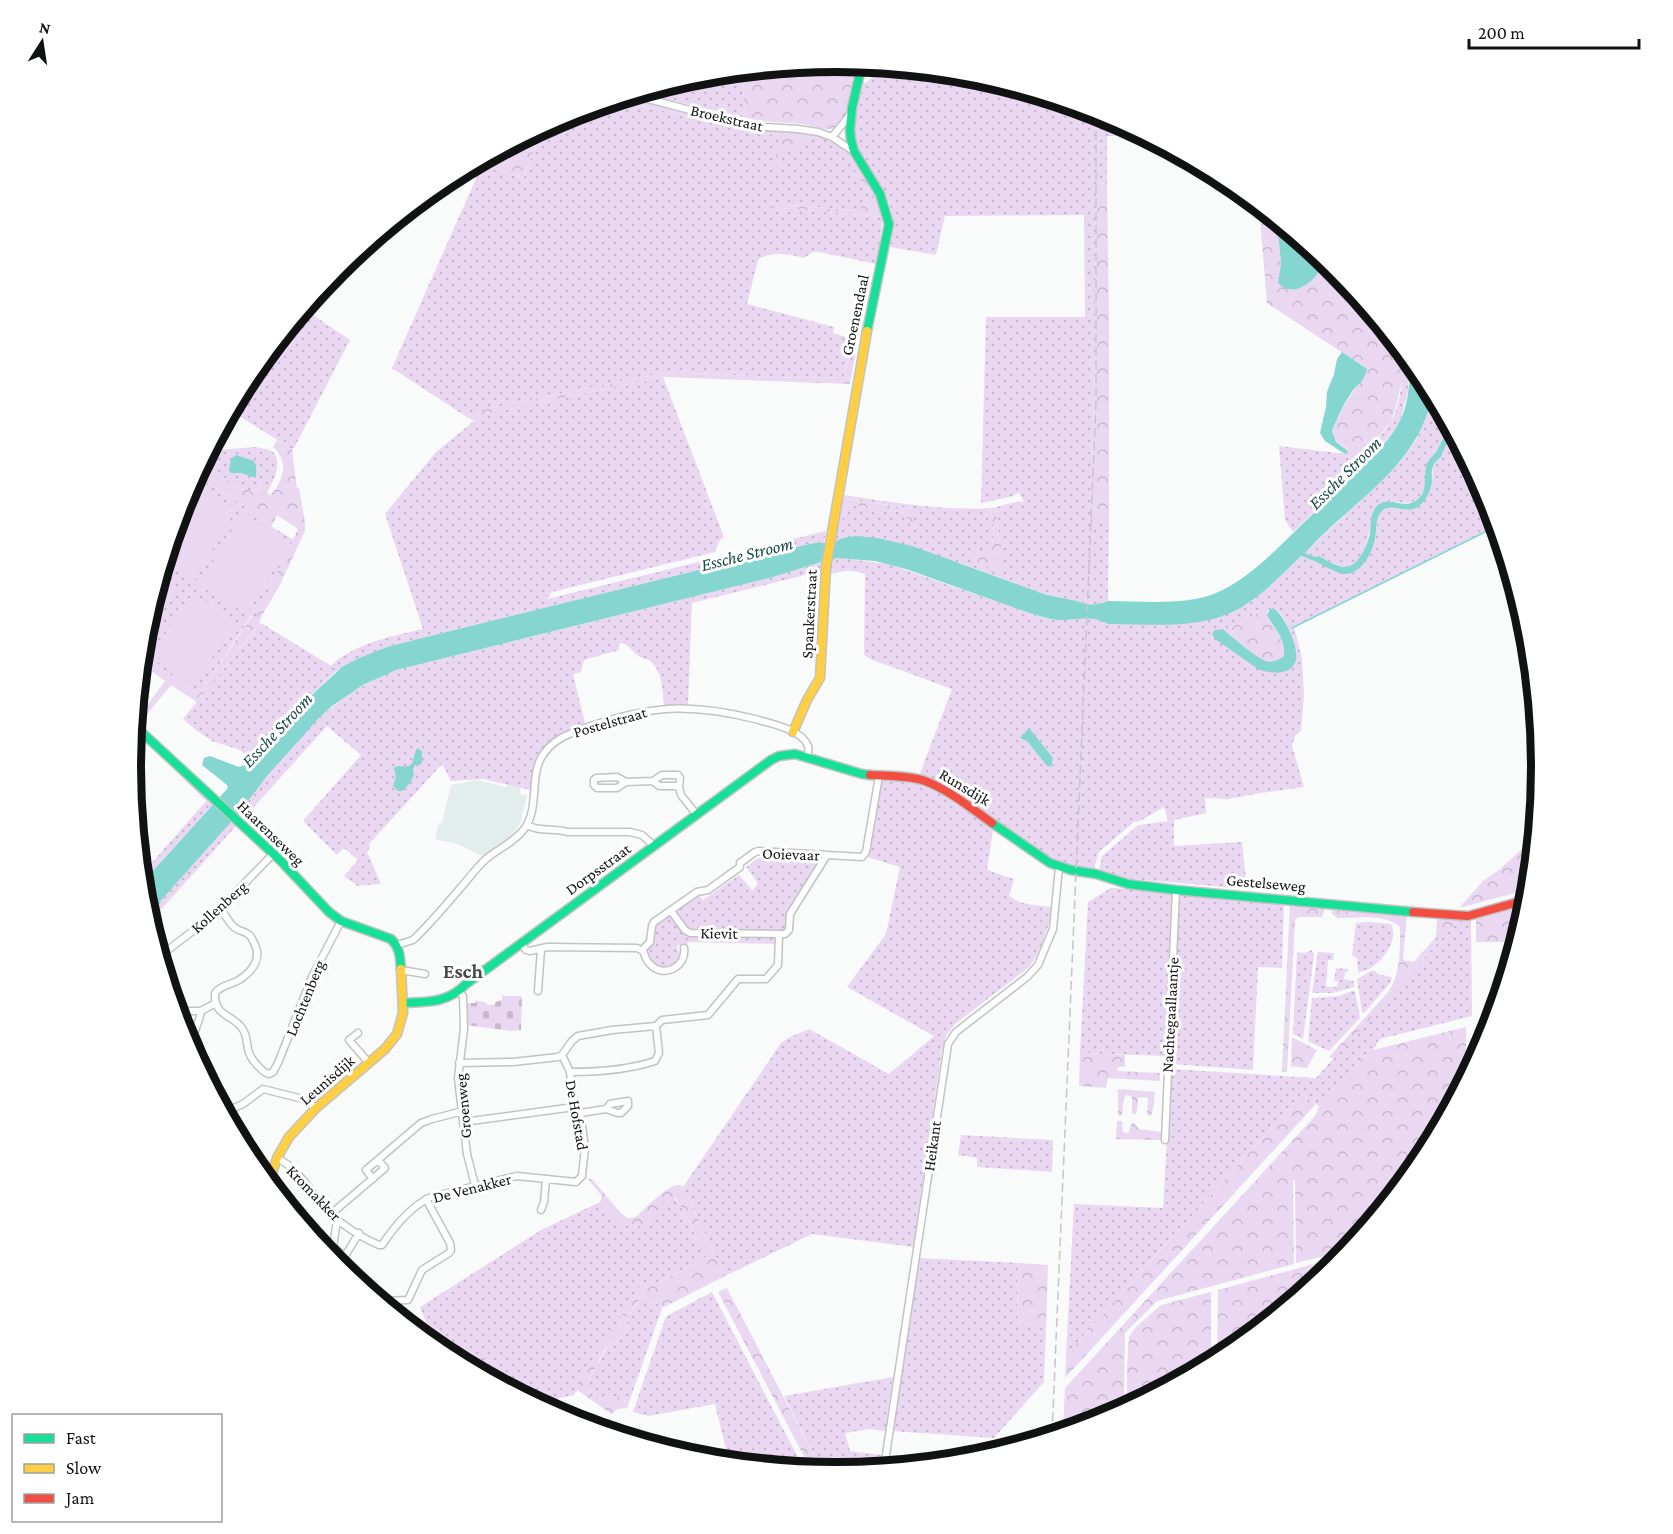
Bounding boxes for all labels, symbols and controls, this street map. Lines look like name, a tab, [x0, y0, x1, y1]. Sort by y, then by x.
north arrow	[12, 12, 72, 72]
scale bar	[1469, 12, 1638, 50]
text: N	[38, 18, 52, 37]
text: 200 m	[1478, 23, 1525, 43]
street label: Broekstraat	[689, 101, 765, 135]
street label: Groenendaal	[838, 273, 872, 357]
water label: Essche Stroom	[1305, 433, 1385, 513]
water label: Essche Stroom	[699, 533, 795, 575]
street label: Spankerstraat	[798, 568, 821, 659]
water label: Essche Stroom	[238, 689, 316, 771]
street label: Postelstraat	[571, 703, 649, 741]
street label: Runsdijk	[936, 765, 994, 810]
street label: Haarenseweg	[233, 797, 308, 870]
street label: Dorpsstraat	[562, 839, 635, 899]
street label: Ooievaar	[762, 844, 820, 864]
street label: Gestelseweg	[1226, 871, 1307, 896]
street label: Kollenberg	[188, 877, 251, 937]
street label: Kievit	[700, 924, 738, 942]
street label: Lochtenberg	[282, 957, 329, 1039]
street label: Nachtegaallaantje	[1158, 957, 1183, 1073]
district label: Esch	[443, 960, 483, 982]
street label: Leunisdijk	[296, 1051, 359, 1109]
street label: Groenweg	[452, 1072, 475, 1139]
street label: De Hofstad	[562, 1079, 592, 1152]
street label: Heikant	[920, 1119, 944, 1172]
street label: Kromakker	[283, 1162, 345, 1225]
street label: De Venakker	[431, 1170, 513, 1206]
legend	[12, 1414, 222, 1522]
text: Fast	[66, 1428, 97, 1448]
text: Slow	[66, 1458, 102, 1478]
text: Jam	[64, 1488, 95, 1508]

